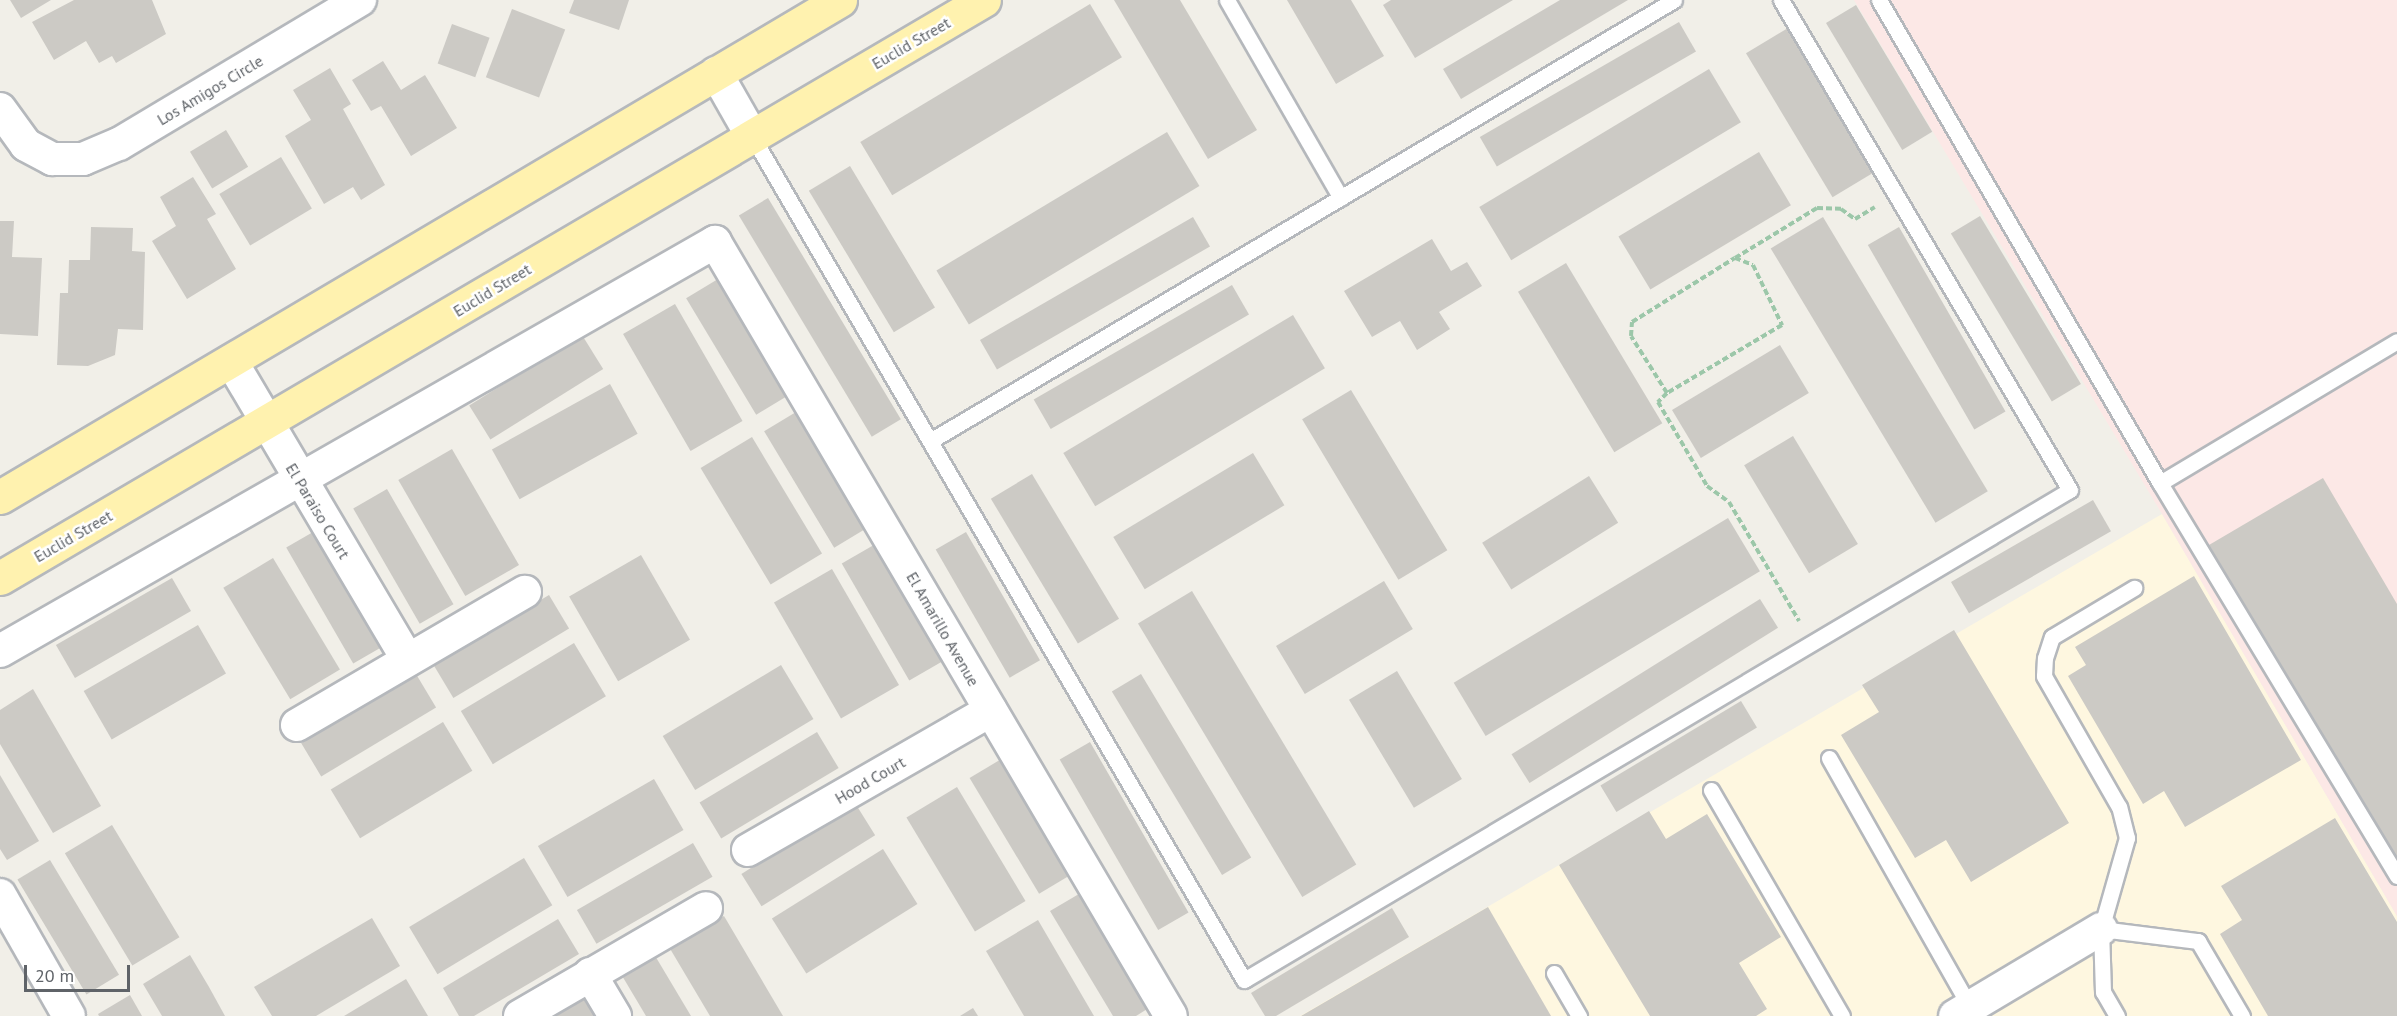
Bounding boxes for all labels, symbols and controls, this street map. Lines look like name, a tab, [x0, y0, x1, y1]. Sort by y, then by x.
street label: Euclid Street	[868, 13, 954, 73]
street label: Los Amigos Circle	[153, 51, 267, 129]
street label: Euclid Street	[450, 259, 534, 321]
street label: El Paraiso Court	[282, 460, 354, 562]
street label: Euclid Street	[30, 506, 116, 566]
street label: El Amarillo Avenue	[902, 568, 984, 690]
street label: Hood Court	[831, 752, 909, 808]
scale bar	[27, 953, 134, 991]
text: 20 m	[35, 964, 74, 987]

